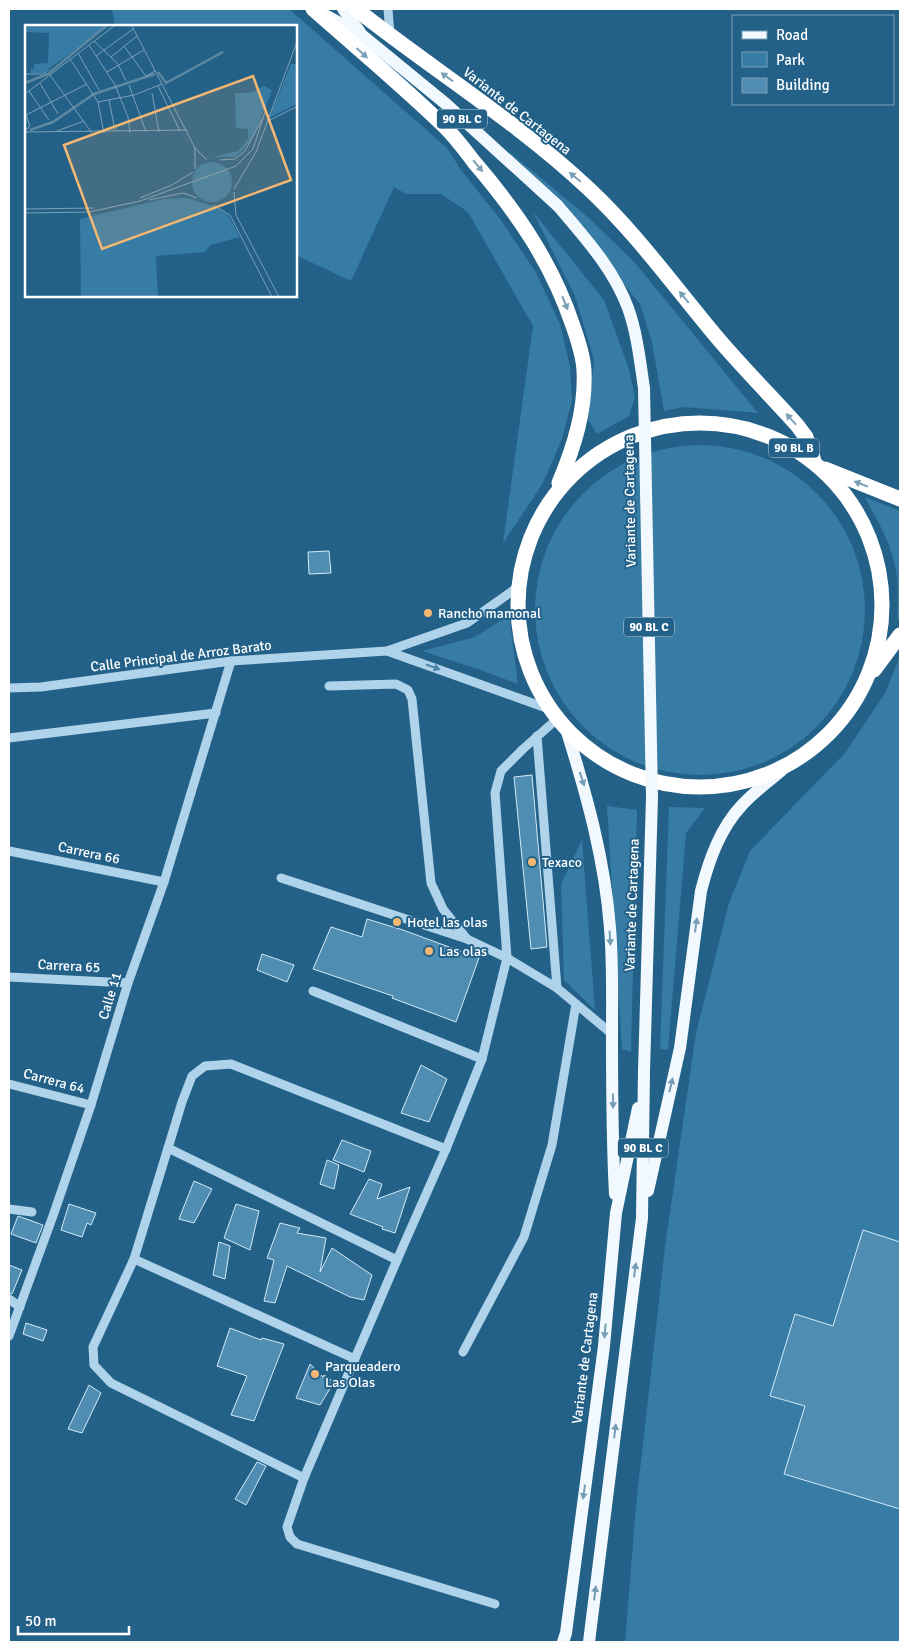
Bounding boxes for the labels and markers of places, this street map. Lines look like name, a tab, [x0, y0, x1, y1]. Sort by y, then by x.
place label: Rancho mamonal	[438, 605, 541, 622]
marker: Rancho mamonal	[422, 607, 434, 619]
place label: Texaco	[542, 854, 582, 871]
marker: Texaco	[526, 856, 538, 868]
place label: Hotel las olas	[407, 914, 488, 931]
marker: Hotel las olas	[391, 916, 403, 928]
place label: Las olas	[439, 943, 487, 960]
marker: Las olas	[423, 945, 435, 957]
place label: Parqueadero Las Olas	[325, 1358, 400, 1391]
marker: Parqueadero Las Olas	[309, 1368, 321, 1380]

